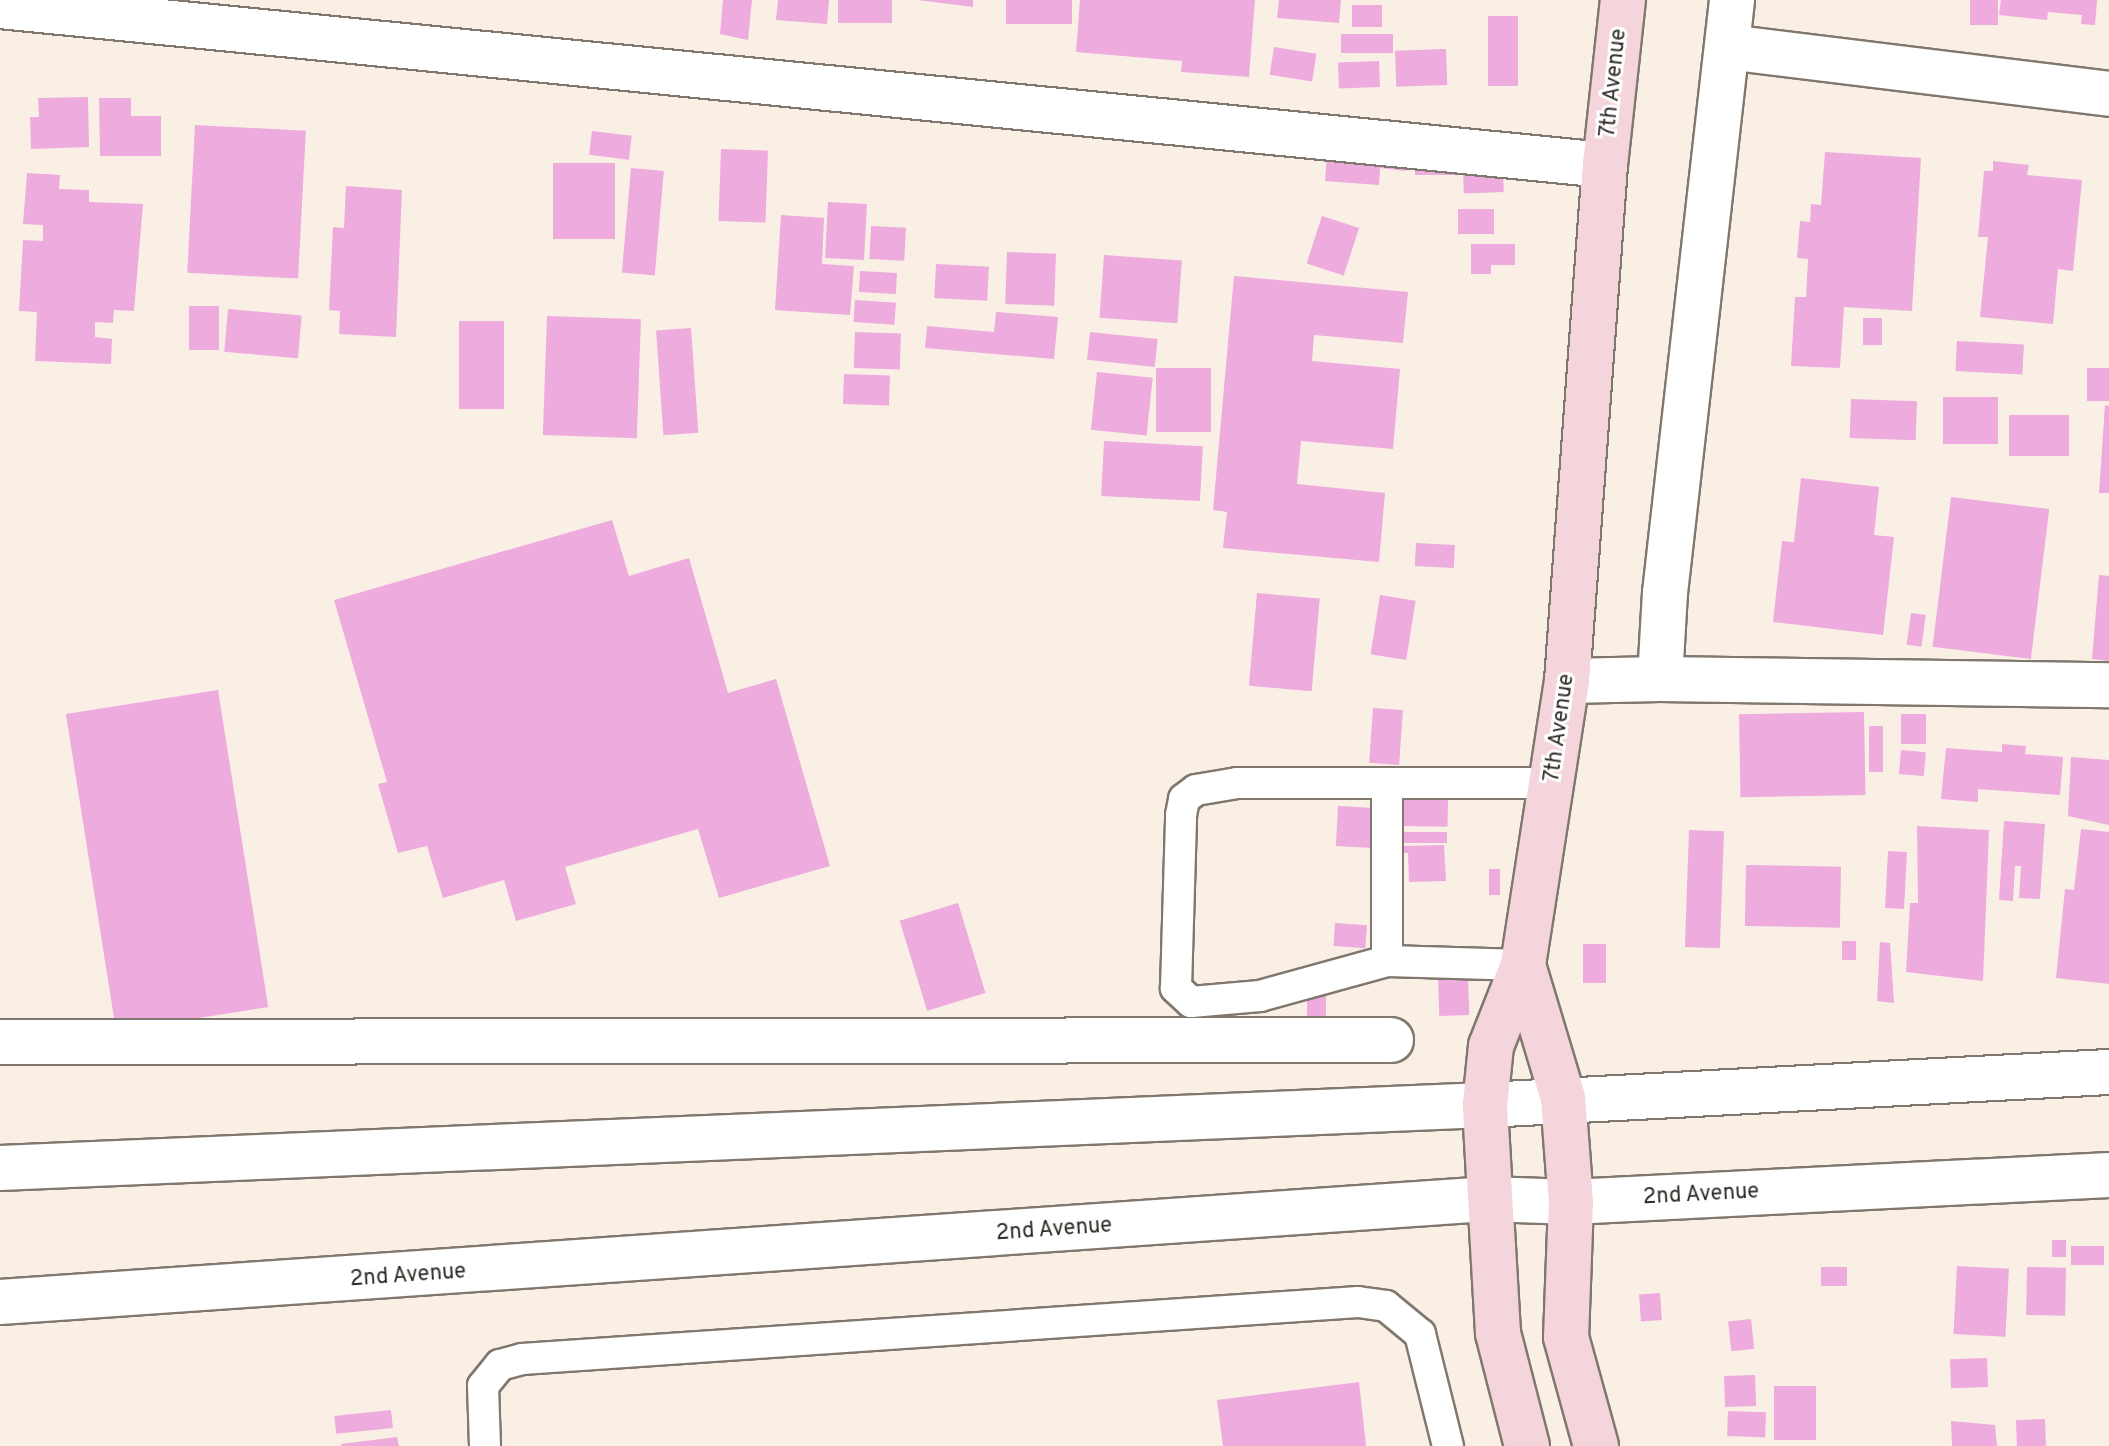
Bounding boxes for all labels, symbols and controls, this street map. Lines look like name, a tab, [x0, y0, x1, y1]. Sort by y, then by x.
street label: 7th Avenue	[1595, 27, 1633, 139]
street label: 7th Avenue	[1539, 672, 1581, 784]
street label: 2nd Avenue	[1642, 1179, 1760, 1211]
street label: 2nd Avenue	[995, 1213, 1113, 1247]
street label: 2nd Avenue	[349, 1259, 467, 1293]

